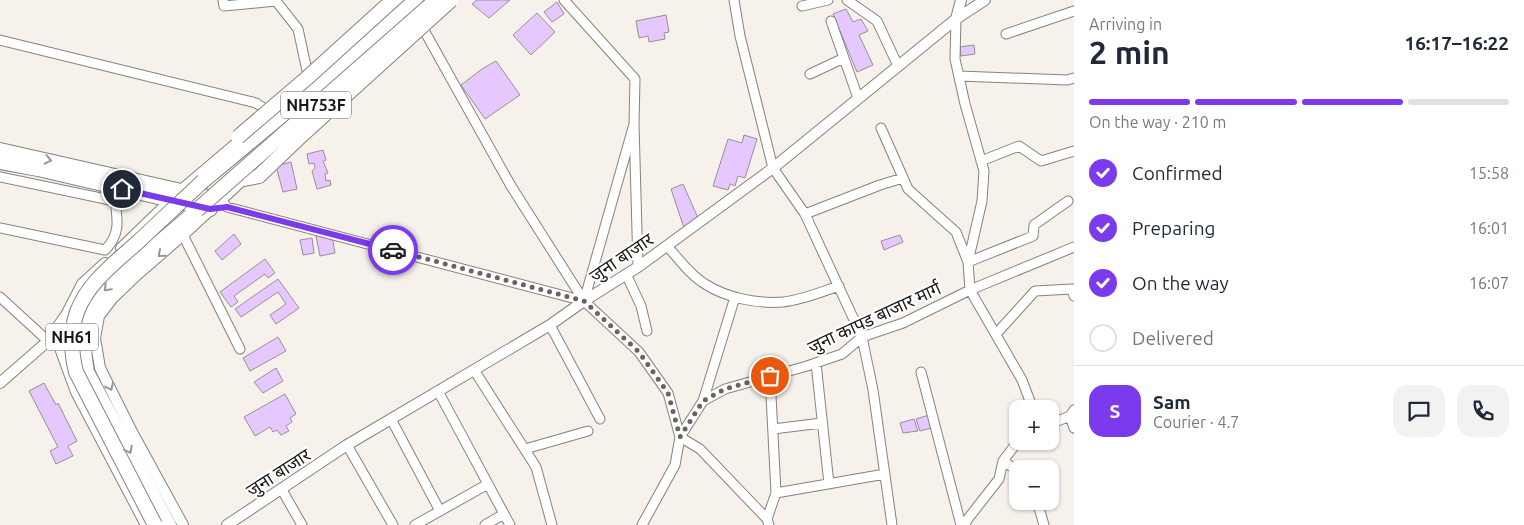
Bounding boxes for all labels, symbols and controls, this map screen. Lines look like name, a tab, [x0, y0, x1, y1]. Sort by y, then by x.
text: Arriving in	[1089, 15, 1162, 33]
text: 16:17–16:22	[1404, 32, 1509, 54]
text: 2 min	[1089, 34, 1170, 70]
road number: NH753F	[281, 92, 351, 118]
text: On the way · 210 m	[1089, 113, 1226, 131]
one-way arrow	[43, 154, 52, 165]
icon: check	[1089, 159, 1117, 187]
text: Confirmed	[1132, 162, 1223, 184]
text: 15:58	[1469, 164, 1509, 182]
pin	[101, 168, 143, 210]
icon: home	[108, 175, 136, 203]
icon: check	[1089, 214, 1117, 242]
text: Preparing	[1132, 217, 1216, 239]
text: 16:01	[1469, 219, 1509, 237]
courier	[368, 225, 418, 275]
street label: जुना बाजार	[585, 228, 659, 288]
icon: car	[379, 236, 407, 264]
one-way arrow	[158, 248, 167, 257]
icon: check	[1089, 269, 1117, 297]
text: On the way	[1132, 272, 1229, 294]
text: 16:07	[1469, 274, 1509, 292]
street label: जुना कापड बाजार मार्ग	[804, 277, 946, 359]
one-way arrow	[104, 282, 113, 291]
road number: NH61	[46, 324, 98, 351]
text: Delivered	[1132, 327, 1214, 349]
pin	[749, 355, 791, 397]
icon: bag	[756, 362, 784, 390]
one-way arrow	[104, 382, 114, 391]
button: chat	[1393, 385, 1445, 437]
button: phone	[1457, 385, 1509, 437]
text: Sam	[1153, 391, 1191, 413]
map controls	[1009, 400, 1059, 510]
button: +	[1009, 400, 1059, 450]
text: S	[1110, 400, 1120, 422]
text: Courier · 4.7	[1153, 413, 1239, 431]
street label: जुना बाजार	[242, 444, 316, 503]
one-way arrow	[123, 445, 133, 454]
button: −	[1009, 460, 1059, 510]

